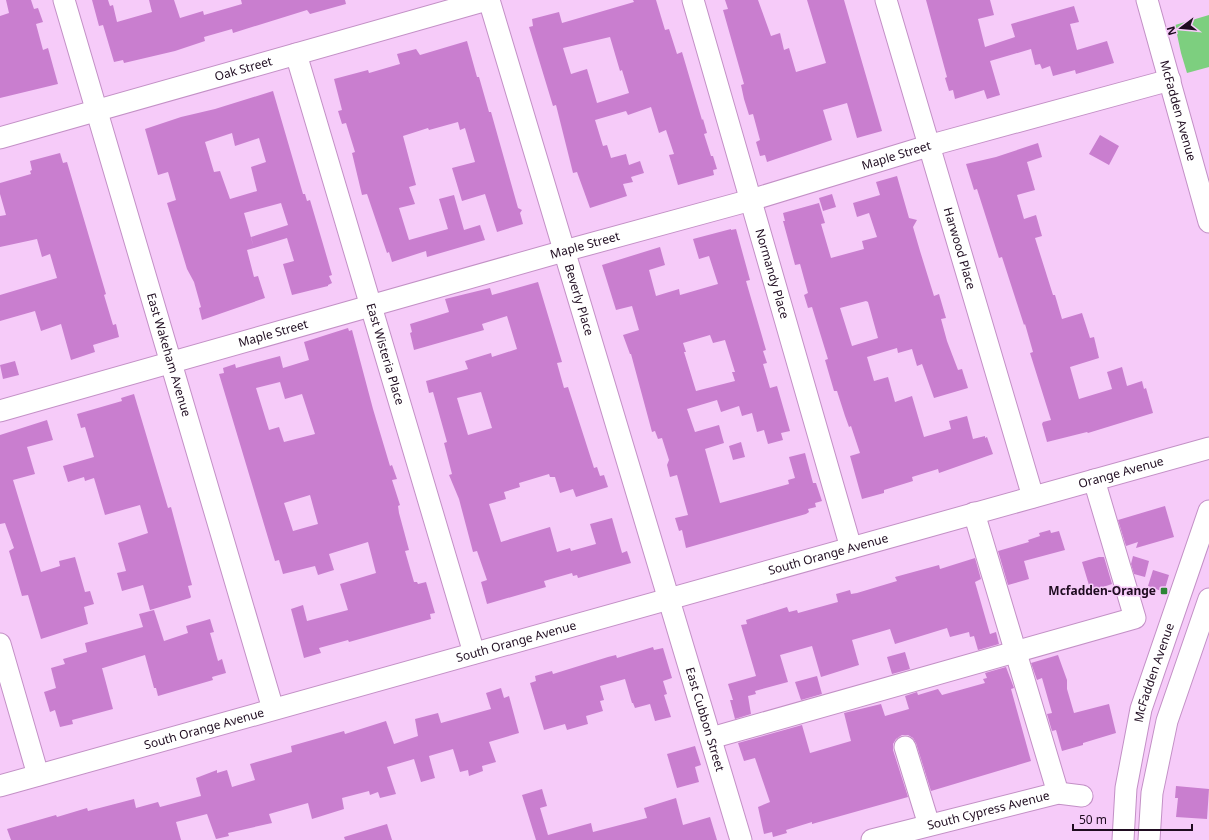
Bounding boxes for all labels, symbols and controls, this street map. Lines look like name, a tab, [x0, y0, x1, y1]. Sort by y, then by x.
north arrow	[1161, 8, 1201, 48]
text: N	[1162, 25, 1179, 37]
street label: Oak Street	[212, 52, 275, 85]
street label: McFadden Avenue	[1156, 58, 1201, 163]
street label: Maple Street	[859, 136, 933, 174]
street label: Harwood Place	[940, 205, 980, 291]
street label: Maple Street	[548, 227, 622, 263]
street label: Normandy Place	[751, 227, 794, 321]
street label: Beverly Place	[561, 262, 598, 338]
street label: East Wakeham Avenue	[143, 291, 195, 419]
street label: East Wisteria Place	[362, 301, 409, 407]
street label: Maple Street	[236, 315, 310, 351]
street label: Orange Avenue	[1076, 452, 1166, 492]
street label: South Orange Avenue	[766, 529, 890, 579]
place label: Mcfadden-Orange	[1048, 582, 1156, 599]
marker: Mcfadden-Orange	[1159, 586, 1169, 596]
street label: South Orange Avenue	[454, 616, 578, 666]
street label: McFadden Avenue	[1130, 620, 1178, 724]
street label: East Cubbon Street	[682, 665, 729, 774]
street label: South Orange Avenue	[142, 704, 266, 753]
street label: South Cypress Avenue	[925, 786, 1051, 834]
scale bar	[1073, 806, 1192, 832]
text: 50 m	[1079, 811, 1107, 828]

